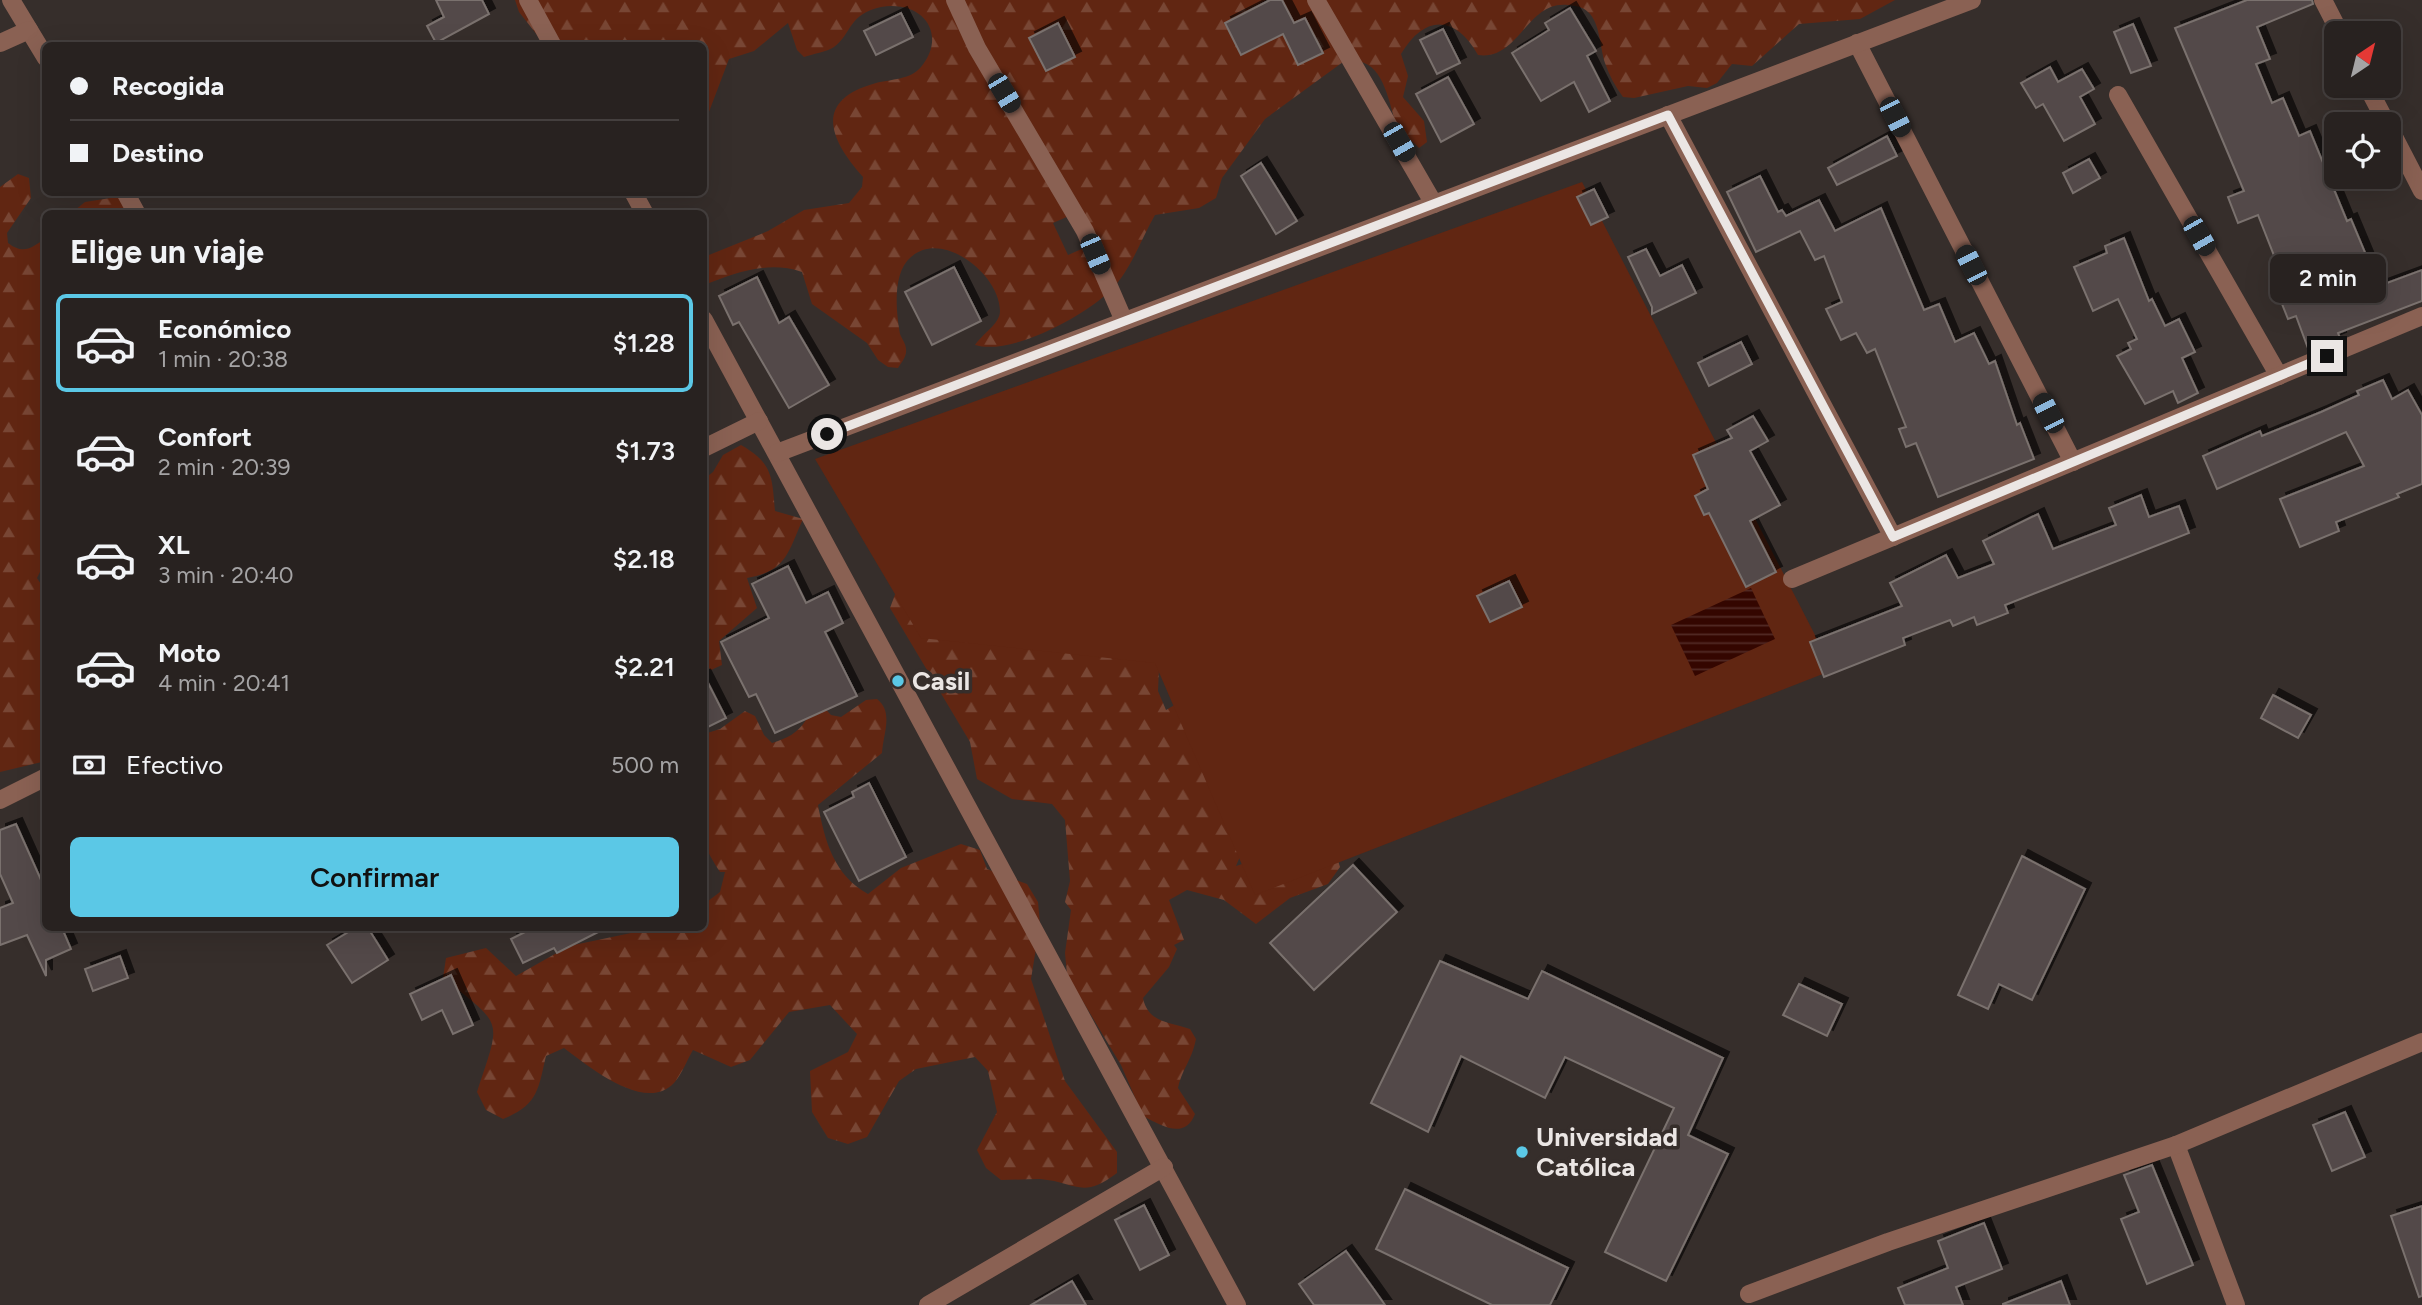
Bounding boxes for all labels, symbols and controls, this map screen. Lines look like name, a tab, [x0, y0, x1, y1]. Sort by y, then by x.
north arrow	[2324, 21, 2401, 98]
map controls	[2324, 21, 2401, 189]
text: Recogida	[112, 70, 224, 102]
car	[985, 70, 1024, 116]
car	[1877, 94, 1914, 140]
button: locate	[2324, 112, 2401, 189]
car	[1380, 119, 1419, 165]
text: Destino	[112, 137, 204, 169]
car	[2180, 213, 2219, 259]
car	[1078, 231, 1113, 277]
text: Elige un viaje	[70, 233, 264, 271]
car	[1953, 242, 1990, 288]
callout: 2 min	[2269, 254, 2385, 304]
text: 2 min	[2299, 264, 2357, 292]
icon: car	[74, 312, 137, 375]
text: Económico	[158, 313, 291, 345]
text: $1.28	[613, 327, 675, 359]
route end	[2311, 340, 2343, 372]
text: 1 min · 20:38	[158, 345, 288, 373]
car	[2030, 390, 2067, 436]
route start	[811, 418, 843, 450]
icon: car	[74, 420, 137, 483]
text: Confort	[158, 421, 252, 453]
text: $1.73	[615, 435, 675, 467]
text: 2 min · 20:39	[158, 453, 290, 481]
icon: car	[74, 528, 137, 591]
text: XL	[158, 529, 190, 561]
text: $2.18	[613, 543, 675, 575]
text: 3 min · 20:40	[158, 561, 294, 589]
icon: car	[74, 636, 137, 699]
text: Moto	[158, 637, 221, 669]
text: $2.21	[614, 651, 675, 683]
place label: Casil	[912, 665, 970, 697]
text: 4 min · 20:41	[158, 669, 290, 697]
marker: Casil	[890, 673, 906, 689]
icon: cash	[70, 746, 108, 784]
text: Efectivo	[126, 749, 223, 781]
text: 500 m	[611, 751, 679, 779]
button: Confirmar	[70, 837, 679, 917]
place label: Universidad Católica	[1536, 1121, 1678, 1183]
marker: Universidad Católica	[1514, 1144, 1530, 1160]

